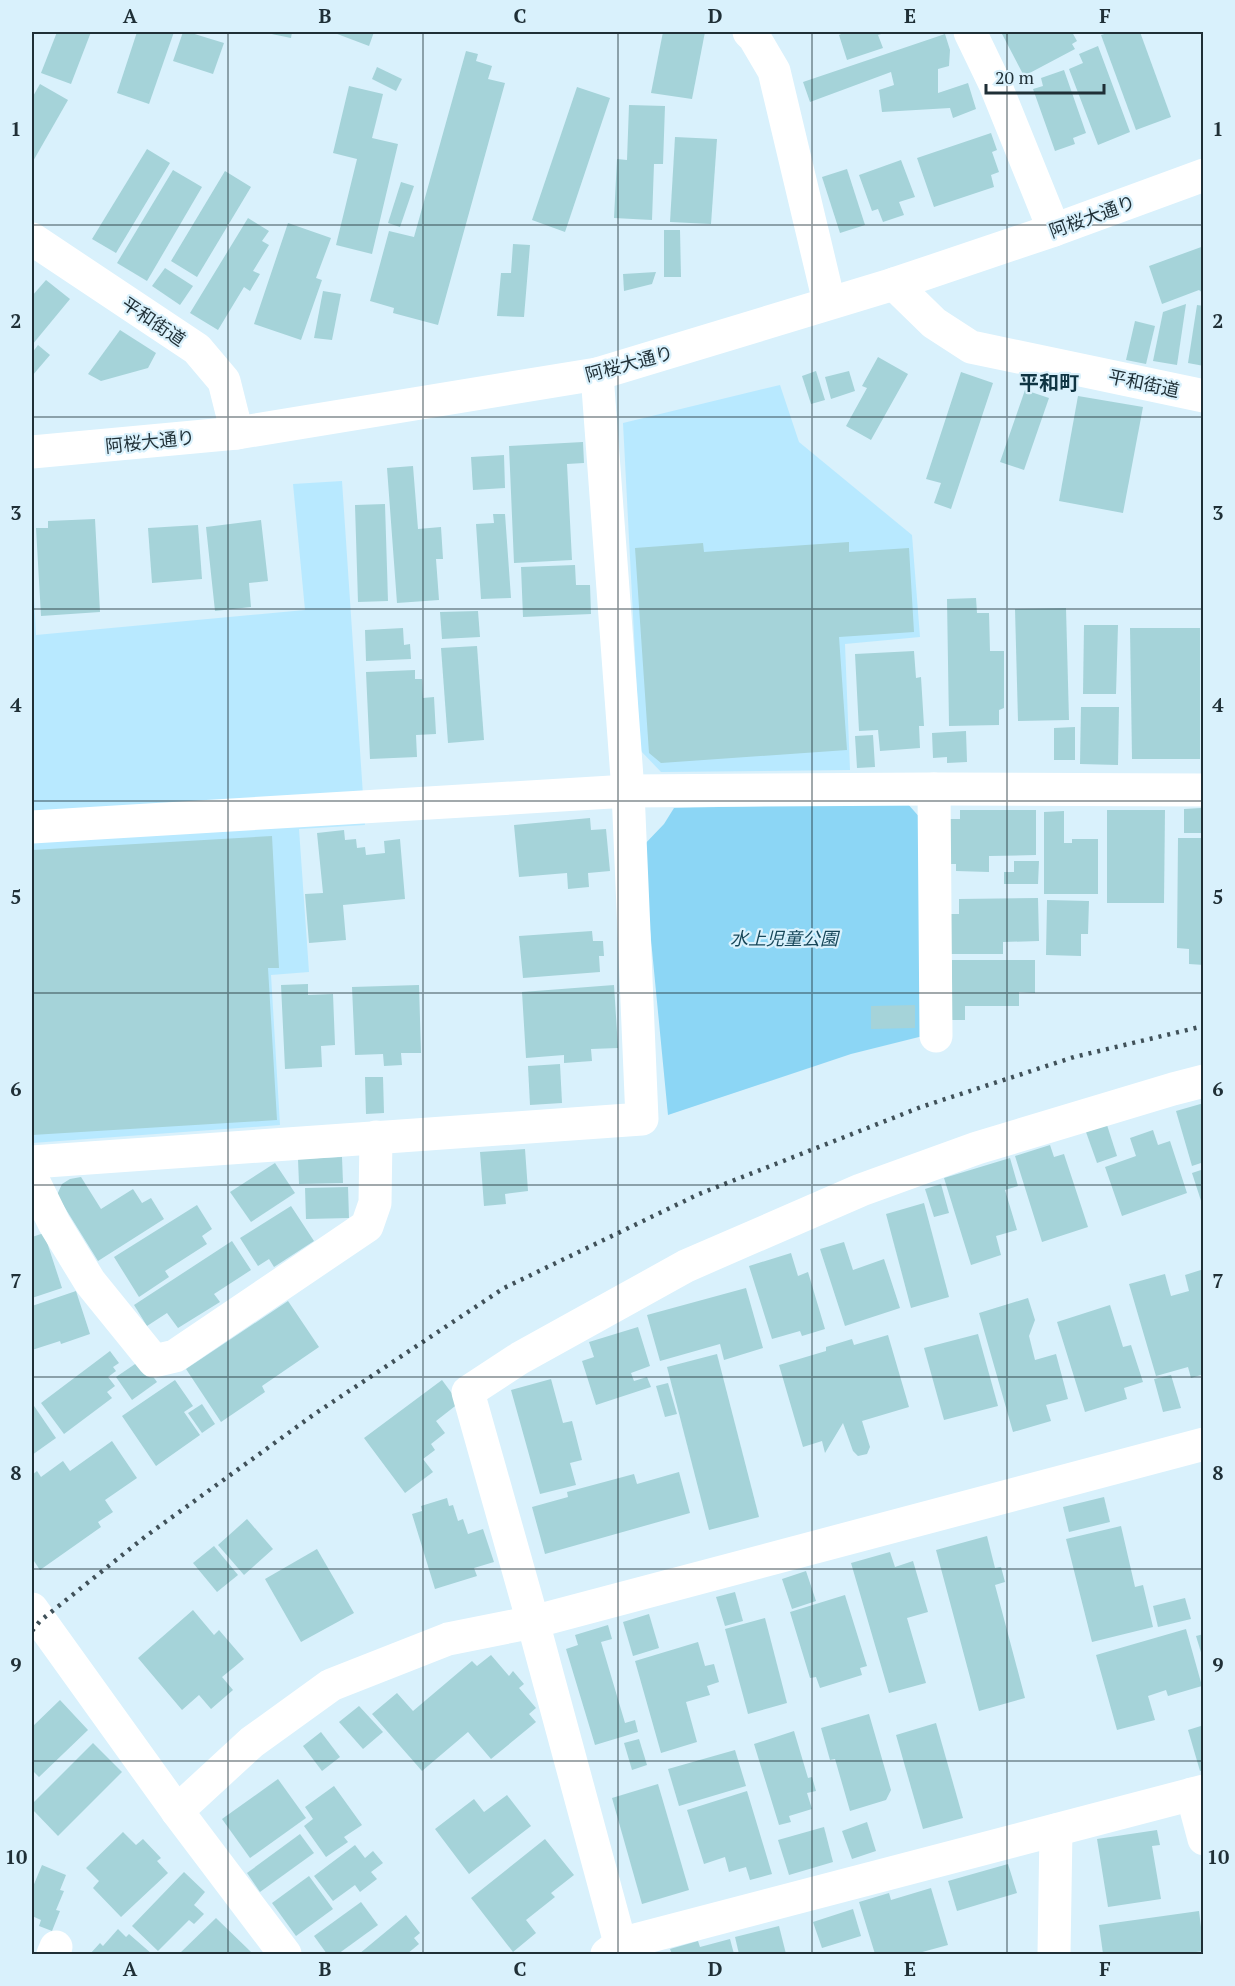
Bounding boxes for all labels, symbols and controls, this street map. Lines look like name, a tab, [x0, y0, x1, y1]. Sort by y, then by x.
text: A	[123, 2, 138, 29]
text: B	[319, 2, 332, 29]
text: C	[513, 2, 527, 29]
text: D	[708, 2, 722, 29]
text: E	[904, 2, 916, 29]
text: F	[1099, 2, 1111, 29]
scale bar	[986, 57, 1104, 95]
text: 20 m	[995, 65, 1035, 89]
text: 1	[10, 115, 22, 142]
text: 1	[1212, 115, 1224, 142]
street label: 阿桜大通り	[1046, 189, 1138, 243]
street label: 平和街道	[117, 291, 191, 351]
text: 2	[10, 307, 22, 334]
text: 2	[1212, 307, 1224, 334]
street label: 阿桜大通り	[582, 340, 676, 386]
street label: 平和街道	[1106, 364, 1182, 402]
district label: 平和町	[1019, 369, 1079, 396]
street label: 阿桜大通り	[104, 424, 196, 458]
text: 3	[10, 499, 22, 526]
text: 3	[1212, 499, 1224, 526]
text: 4	[10, 691, 22, 718]
text: 4	[1212, 691, 1224, 718]
text: 5	[10, 883, 22, 910]
text: 5	[1212, 883, 1224, 910]
park label: 水上児童公園	[730, 926, 841, 950]
text: 6	[10, 1075, 22, 1102]
text: 6	[1212, 1075, 1224, 1102]
text: 7	[10, 1267, 22, 1294]
text: 7	[1212, 1267, 1224, 1294]
text: 8	[10, 1459, 22, 1486]
text: 8	[1212, 1459, 1224, 1486]
text: 9	[10, 1651, 22, 1678]
text: 9	[1212, 1651, 1224, 1678]
text: 10	[5, 1843, 27, 1870]
text: 10	[1207, 1843, 1229, 1870]
text: A	[123, 1955, 138, 1982]
text: B	[319, 1955, 332, 1982]
text: C	[513, 1955, 527, 1982]
text: D	[708, 1955, 722, 1982]
text: E	[904, 1955, 916, 1982]
text: F	[1099, 1955, 1111, 1982]

